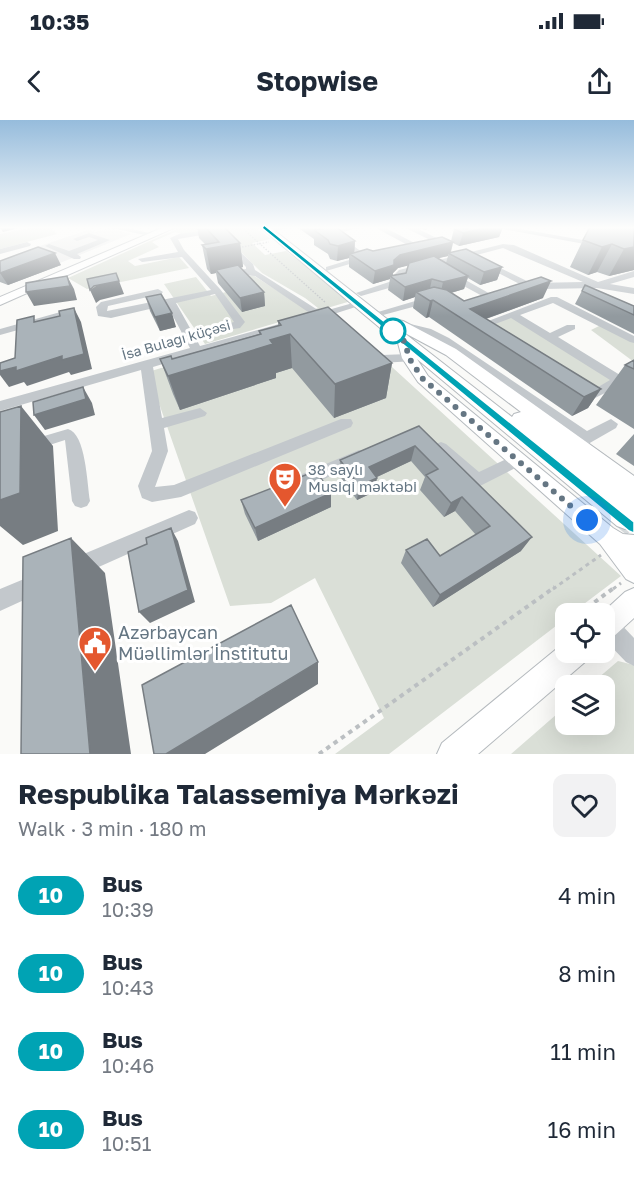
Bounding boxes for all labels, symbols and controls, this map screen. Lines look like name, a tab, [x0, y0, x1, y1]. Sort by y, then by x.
text: 10:35	[30, 8, 90, 35]
icon: back	[18, 65, 51, 98]
text: Stopwise	[256, 65, 378, 97]
icon: share	[583, 65, 616, 98]
street label: İsa Bulağı küçəsi	[120, 316, 232, 363]
unlabelled marker	[380, 318, 406, 344]
place label: 38 saylı Musiqi məktəbi	[308, 460, 417, 495]
theatre icon: 38 saylı Musiqi məktəbi	[267, 461, 303, 508]
your location	[572, 505, 602, 535]
map controls	[555, 603, 615, 735]
button: locate	[555, 603, 615, 663]
place label: Azərbaycan Müəllimlər İnstitutu	[118, 621, 288, 664]
public building icon: Azərbaycan Müəllimlər İnstitutu	[77, 625, 113, 672]
button: layers	[555, 675, 615, 735]
button: heart	[553, 774, 616, 837]
text: Respublika Talassemiya Mərkəzi	[18, 777, 459, 810]
text: Walk · 3 min · 180 m	[18, 816, 206, 840]
text: Bus	[102, 870, 143, 897]
text: 10	[39, 882, 63, 908]
text: 4 min	[558, 882, 616, 909]
text: 10:39	[102, 897, 154, 921]
text: Bus	[102, 948, 143, 975]
text: 10	[39, 960, 63, 986]
text: 8 min	[558, 960, 616, 987]
text: 10:43	[102, 975, 154, 999]
text: Bus	[102, 1026, 143, 1053]
text: 10	[39, 1038, 63, 1064]
text: 11 min	[550, 1038, 616, 1065]
text: 10:46	[102, 1053, 154, 1077]
text: Bus	[102, 1104, 143, 1131]
text: 10	[39, 1116, 63, 1142]
text: 16 min	[548, 1116, 616, 1143]
text: 10:51	[102, 1131, 151, 1155]

